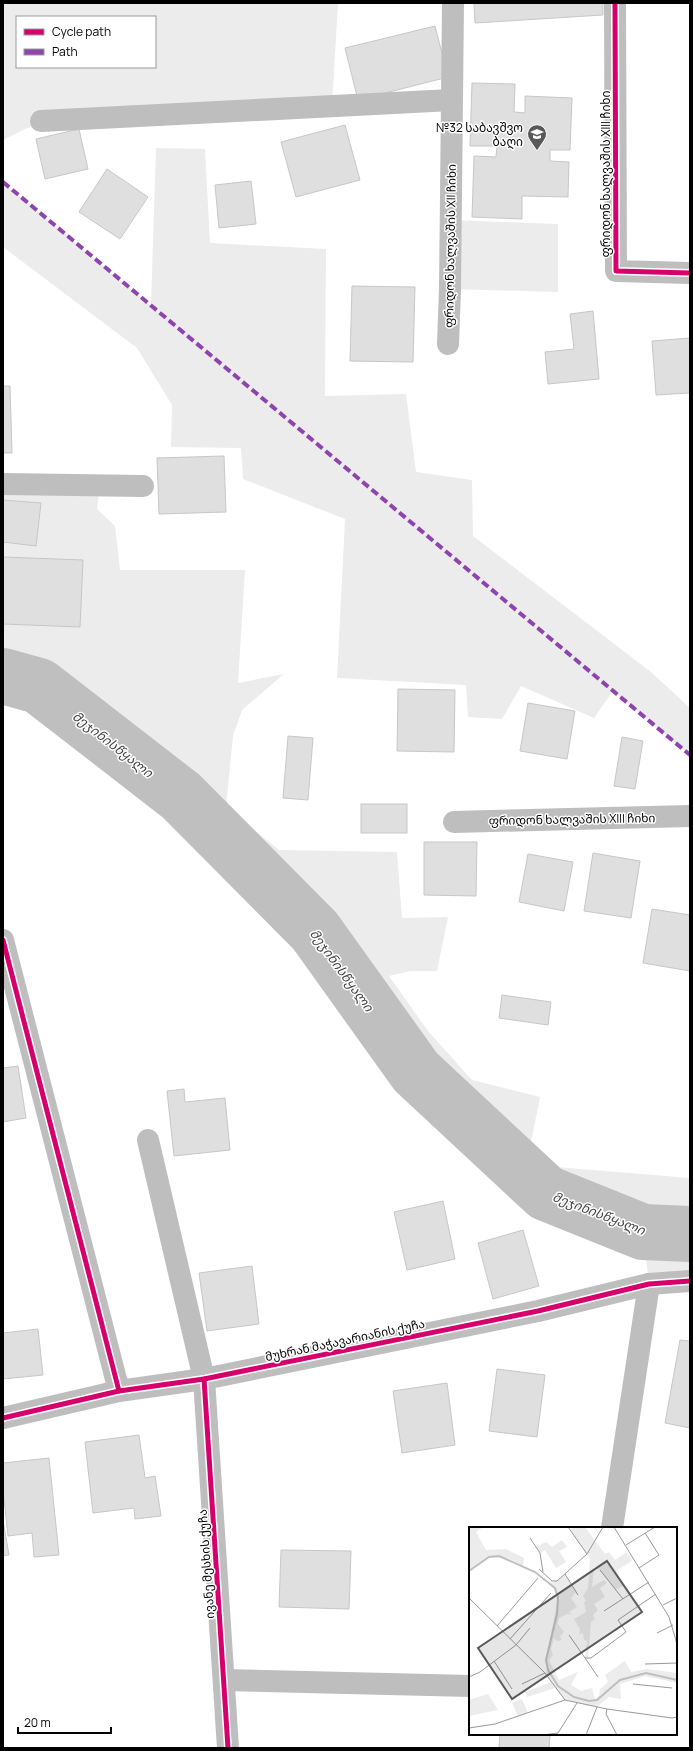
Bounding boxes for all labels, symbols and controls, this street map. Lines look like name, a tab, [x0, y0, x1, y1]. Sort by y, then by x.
legend	[16, 16, 156, 68]
text: Cycle path	[52, 23, 111, 40]
text: Path	[52, 43, 78, 60]
street label: ფრიდონ ხალვაშის XIII ჩიხი	[597, 90, 614, 257]
place label: №32 საბავშვო ბაღი	[436, 119, 523, 150]
school or university icon: №32 საბავშვო ბაღი	[526, 123, 548, 151]
street label: ფრიდონ ხალვაშის XII ჩიხი	[440, 164, 460, 328]
water label: მეჯინისწყალი	[69, 707, 157, 781]
street label: ფრიდონ ხალვაშის XIII ჩიხი	[488, 809, 656, 829]
water label: მეჯინისწყალი	[306, 925, 378, 1015]
water label: მეჯინისწყალი	[550, 1187, 648, 1239]
street label: მუხრან მაჭავარიანის ქუჩა	[264, 1315, 426, 1365]
street label: ივანე მესხის ქუჩა	[194, 1509, 218, 1619]
inset map	[469, 1527, 677, 1735]
scale bar	[18, 1709, 111, 1735]
text: 20 m	[24, 1714, 51, 1731]

